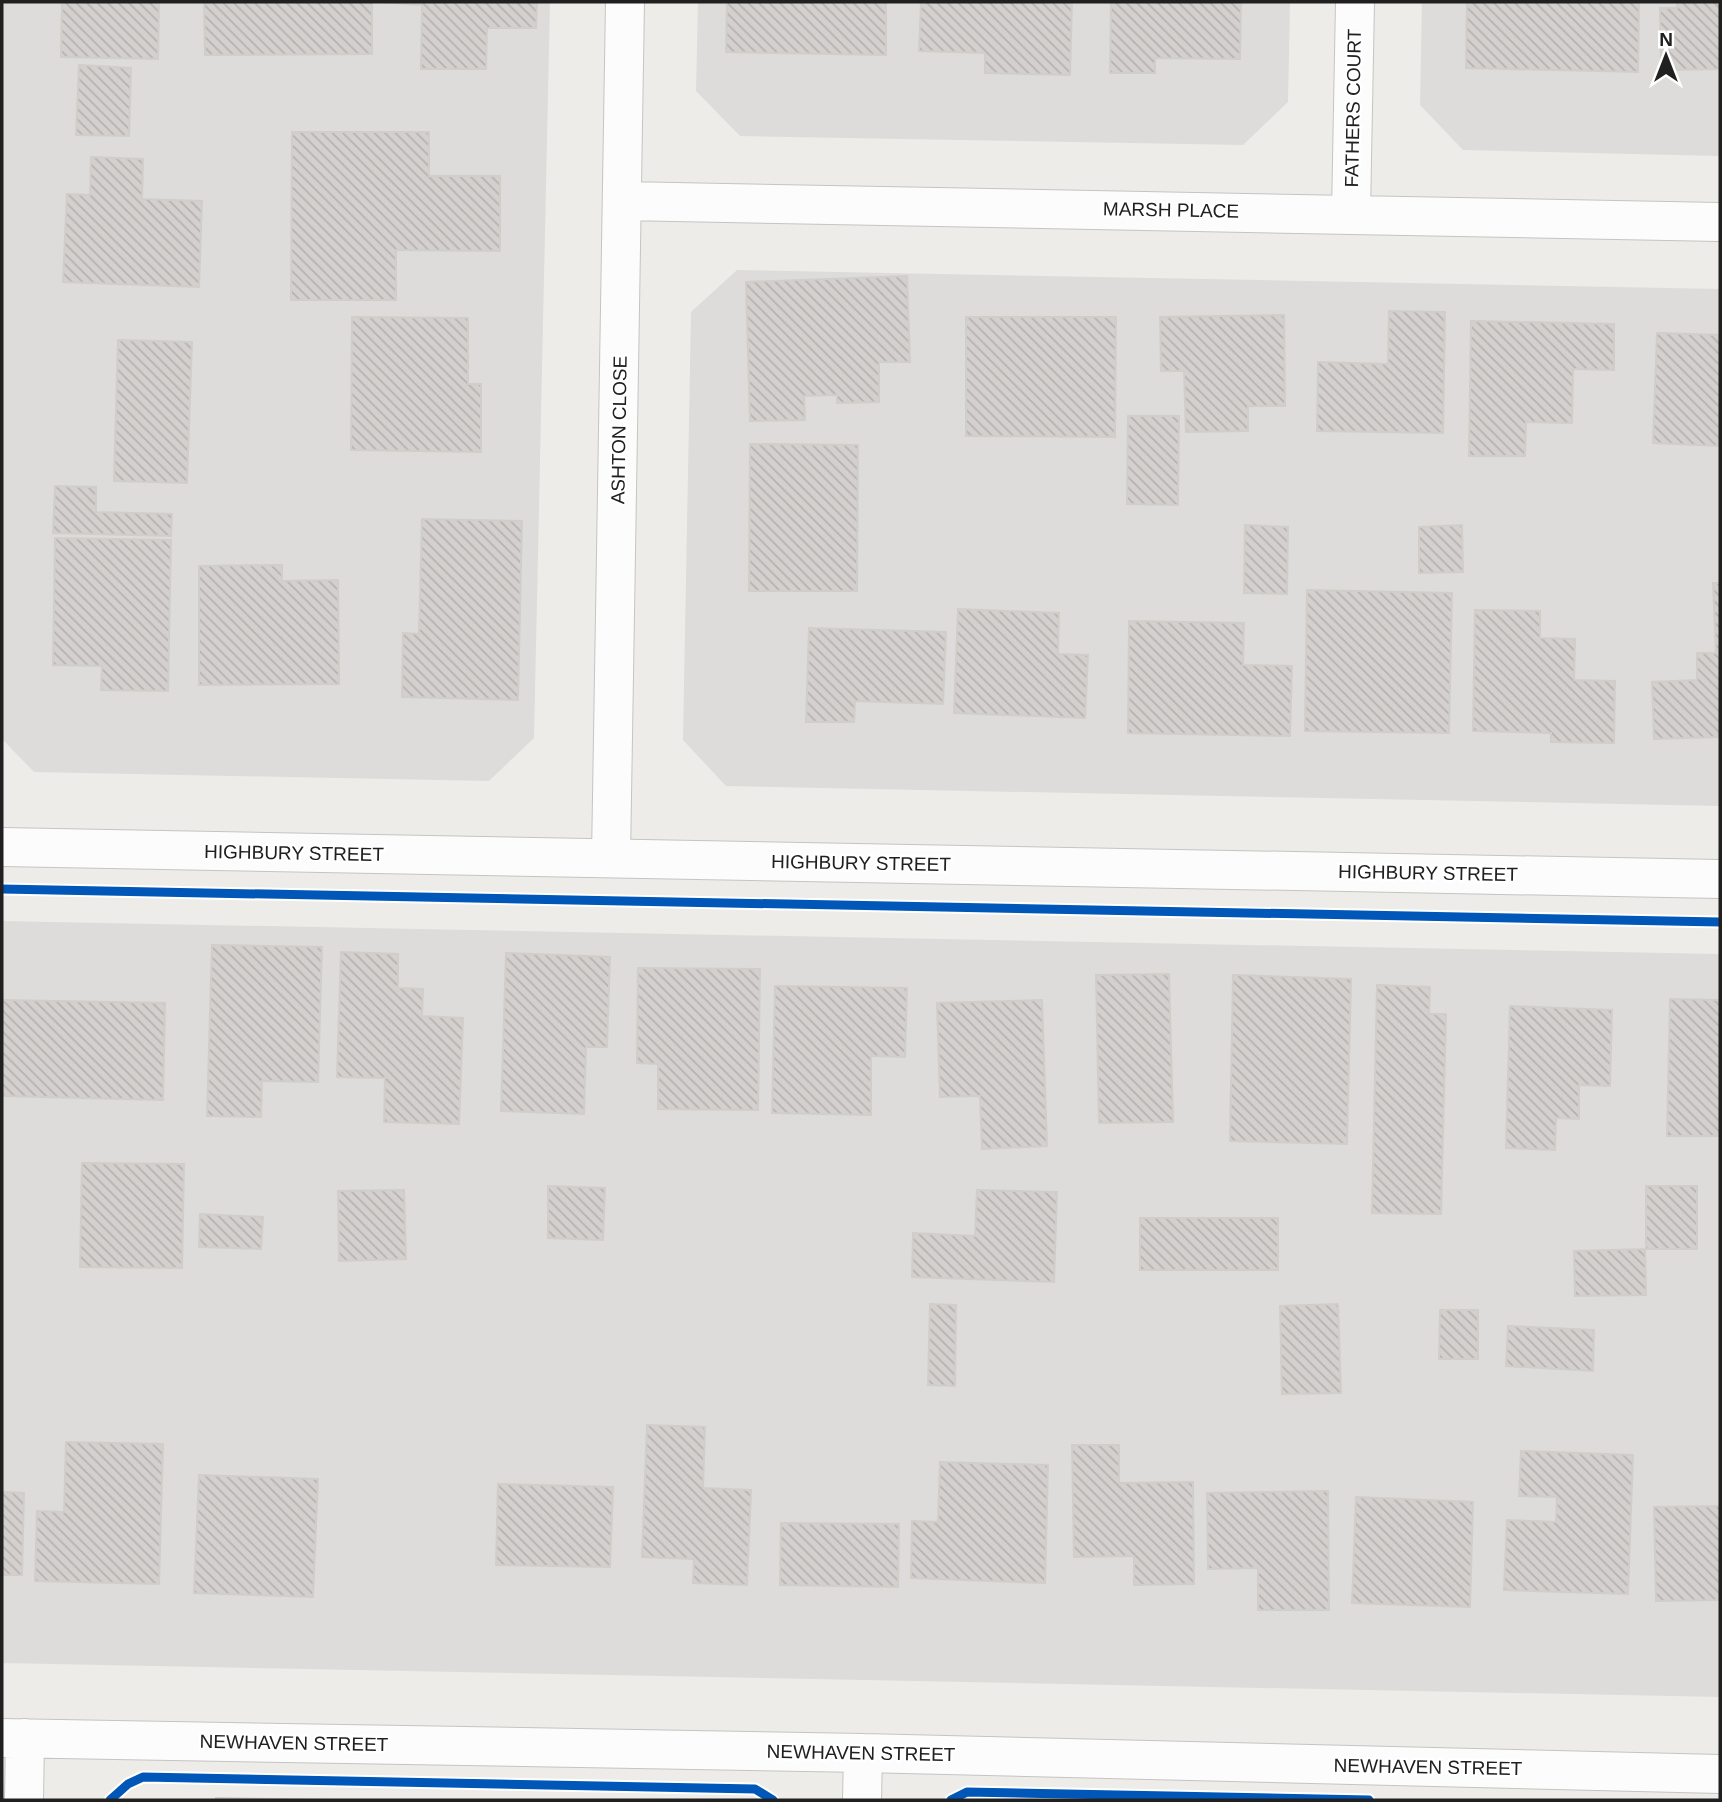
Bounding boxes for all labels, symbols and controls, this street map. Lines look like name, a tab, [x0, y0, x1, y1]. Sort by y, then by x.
north arrow	[1631, 21, 1701, 91]
street label: FATHERS COURT	[1341, 28, 1365, 188]
text: N	[1659, 29, 1673, 50]
street label: MARSH PLACE	[1103, 198, 1239, 222]
street label: ASHTON CLOSE	[607, 356, 631, 504]
street label: HIGHBURY STREET	[204, 841, 384, 865]
street label: HIGHBURY STREET	[771, 851, 951, 875]
street label: HIGHBURY STREET	[1338, 861, 1518, 885]
street label: NEWHAVEN STREET	[200, 1731, 389, 1755]
street label: NEWHAVEN STREET	[767, 1741, 956, 1765]
street label: NEWHAVEN STREET	[1334, 1755, 1523, 1779]

